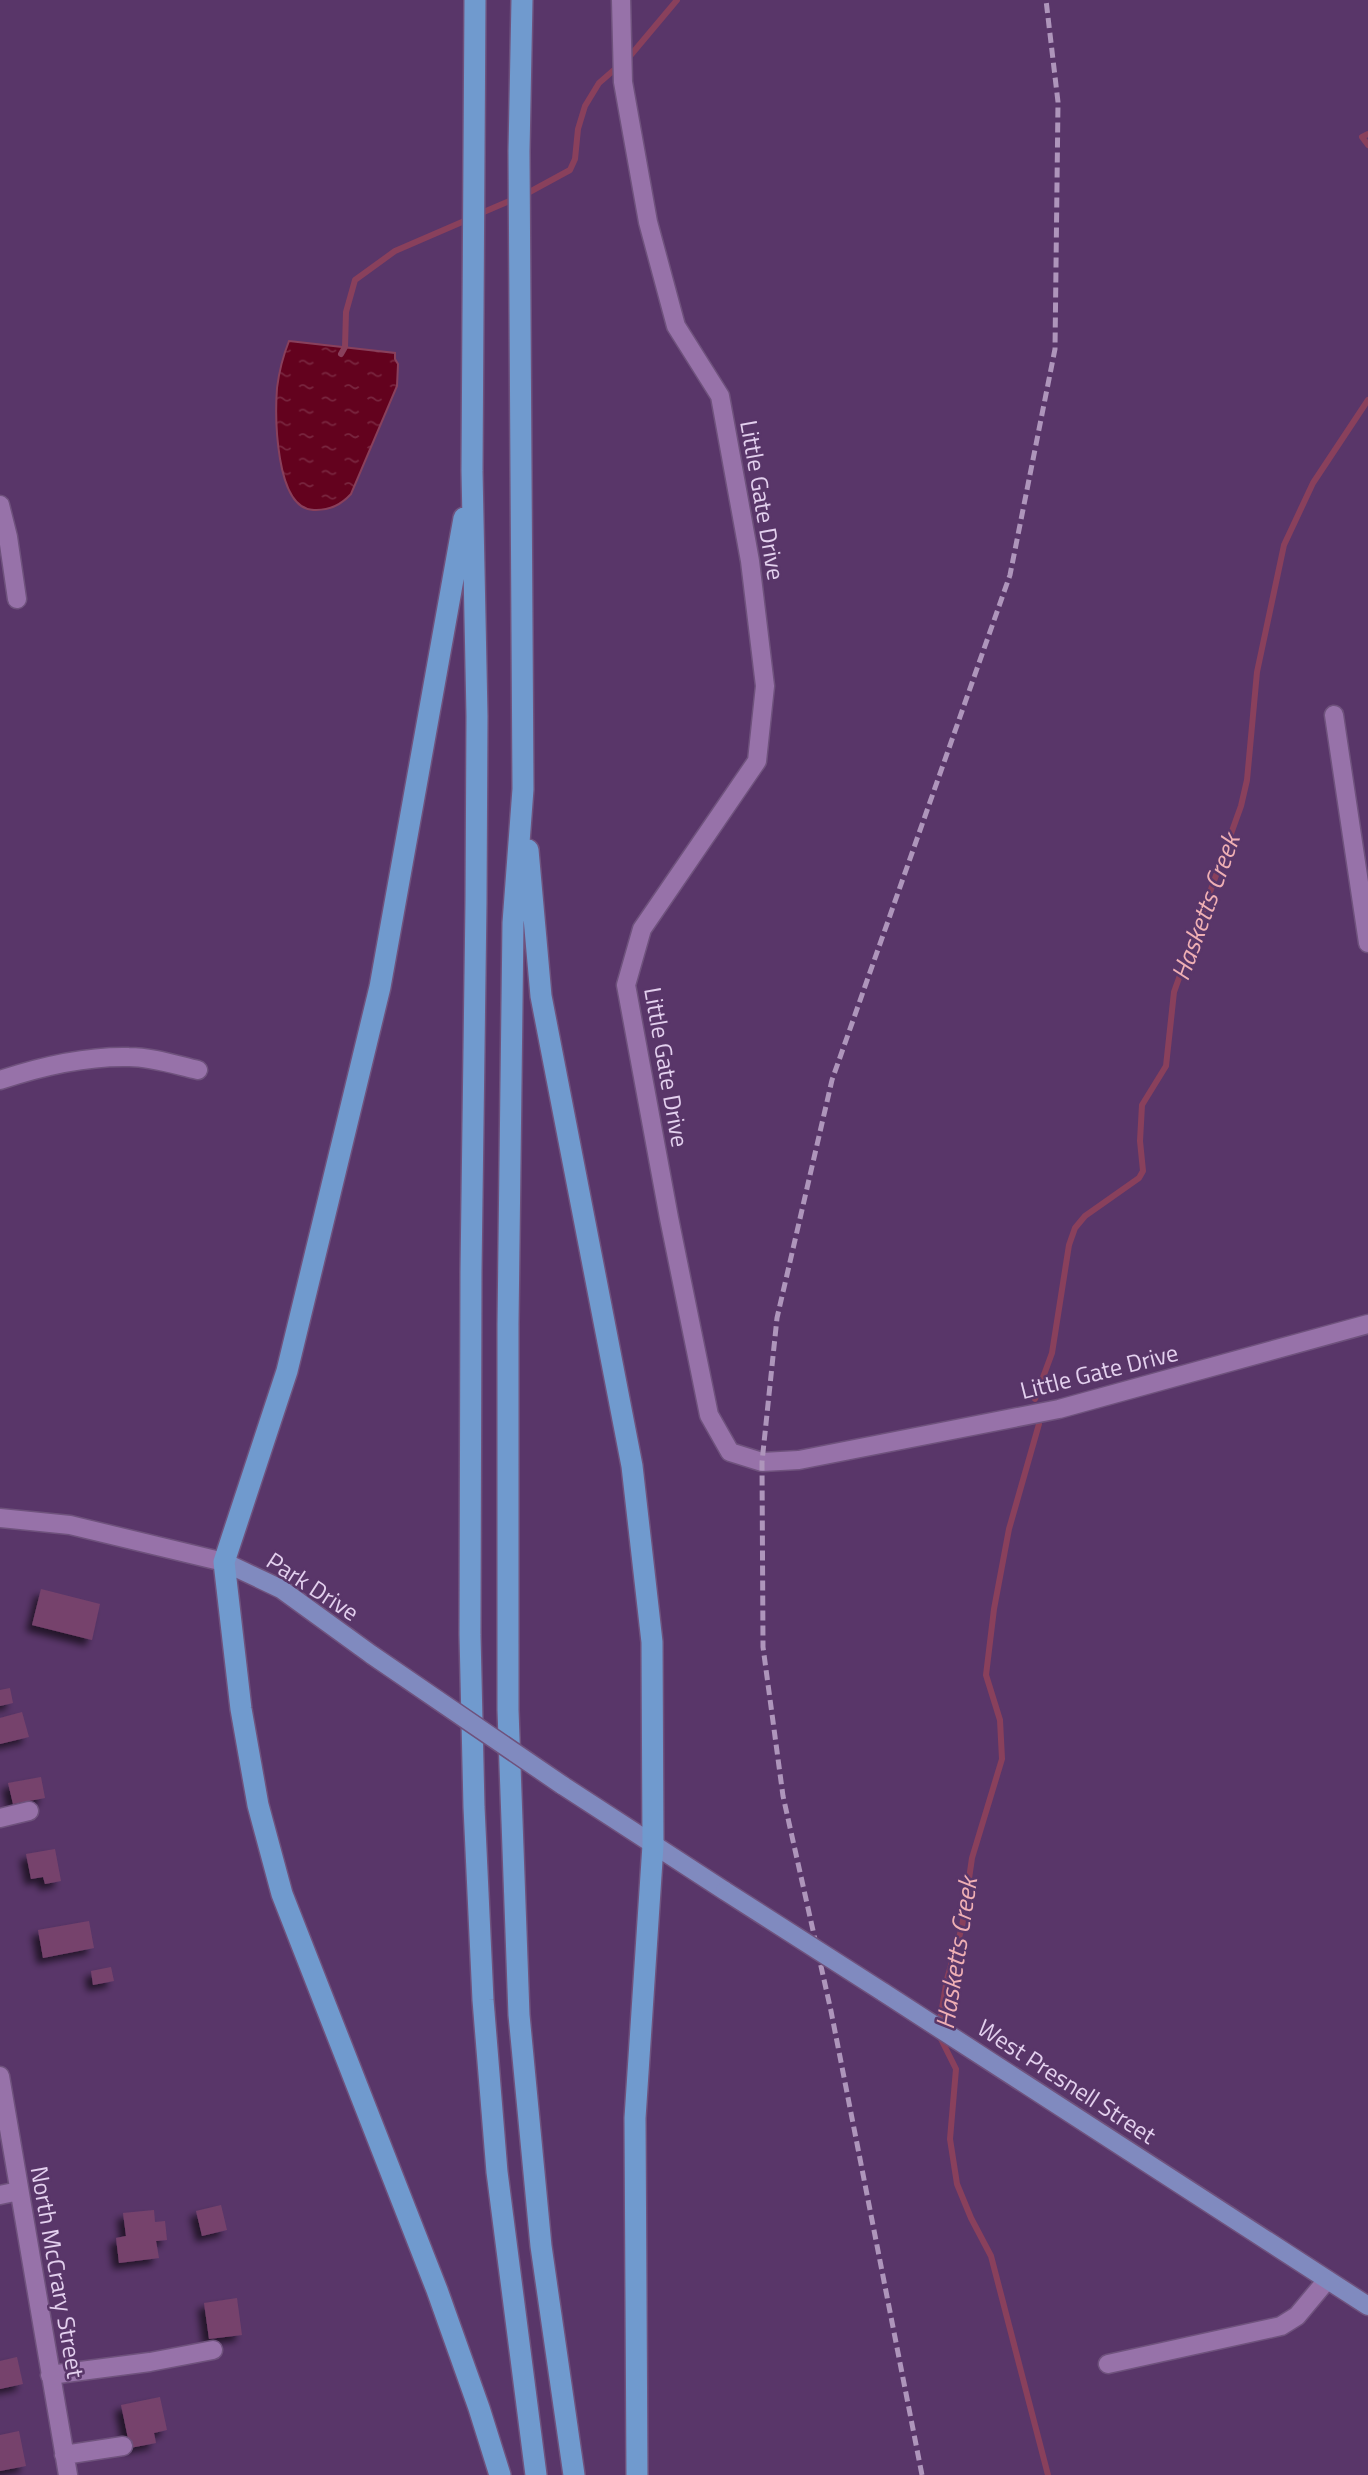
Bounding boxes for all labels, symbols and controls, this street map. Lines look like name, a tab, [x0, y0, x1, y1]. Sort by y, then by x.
street label: Little Gate Drive	[731, 417, 795, 583]
water label: Hasketts Creek	[1160, 825, 1251, 986]
street label: Little Gate Drive	[635, 984, 699, 1150]
street label: Little Gate Drive	[1016, 1334, 1182, 1408]
street label: Park Drive	[260, 1543, 366, 1629]
water label: Hasketts Creek	[925, 1871, 988, 2032]
street label: West Presnell Street	[971, 2010, 1164, 2153]
street label: North McCrary Street	[22, 2163, 94, 2381]

